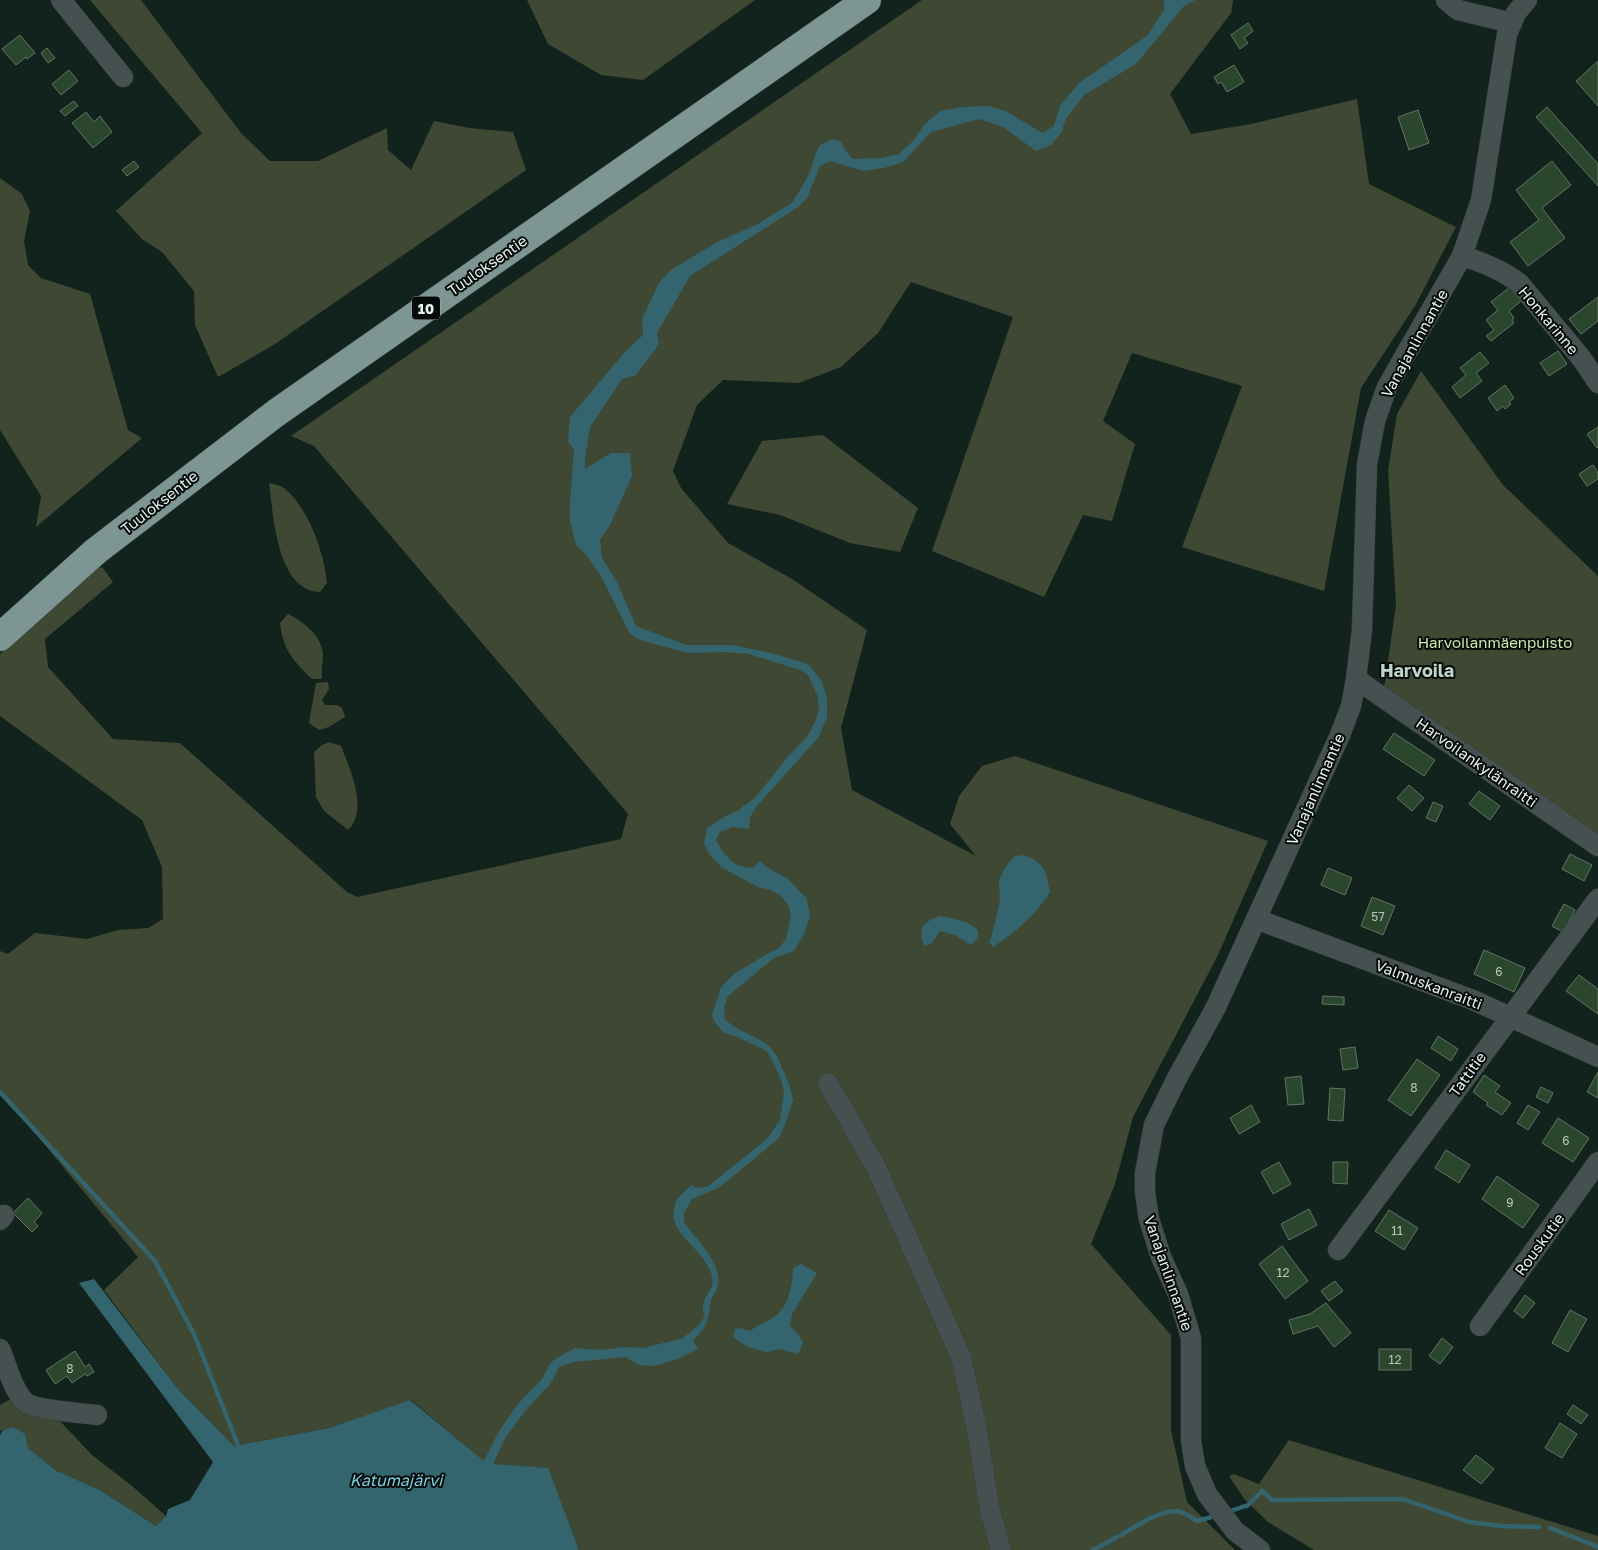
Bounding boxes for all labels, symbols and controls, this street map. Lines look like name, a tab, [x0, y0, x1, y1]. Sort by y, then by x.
street label: Tuuloksentie	[444, 231, 530, 299]
street label: Honkarinne	[1515, 282, 1583, 358]
street label: Vanajanlinnantie	[1377, 286, 1451, 400]
road number: 10	[412, 296, 440, 320]
street label: Tuuloksentie	[117, 466, 201, 538]
park label: Harvoilanmäenpuisto	[1418, 633, 1572, 651]
district label: Harvoila	[1380, 659, 1454, 681]
street label: Harvoilankylänraitti	[1413, 714, 1541, 810]
street label: Vanajanlinnantie	[1282, 730, 1348, 848]
house number: 57	[1371, 909, 1385, 924]
street label: Valmuskanraitti	[1373, 955, 1485, 1013]
house number: 6	[1495, 964, 1503, 979]
street label: Tattitie	[1445, 1048, 1489, 1100]
house number: 8	[1410, 1080, 1418, 1095]
house number: 6	[1562, 1133, 1570, 1148]
house number: 9	[1506, 1195, 1514, 1210]
street label: Rouskutie	[1510, 1209, 1568, 1279]
street label: Vanajanlinnantie	[1141, 1213, 1197, 1333]
house number: 11	[1391, 1223, 1403, 1238]
house number: 12	[1277, 1265, 1289, 1280]
house number: 12	[1389, 1352, 1401, 1367]
house number: 8	[66, 1361, 74, 1376]
water label: Katumajärvi	[350, 1470, 444, 1490]

